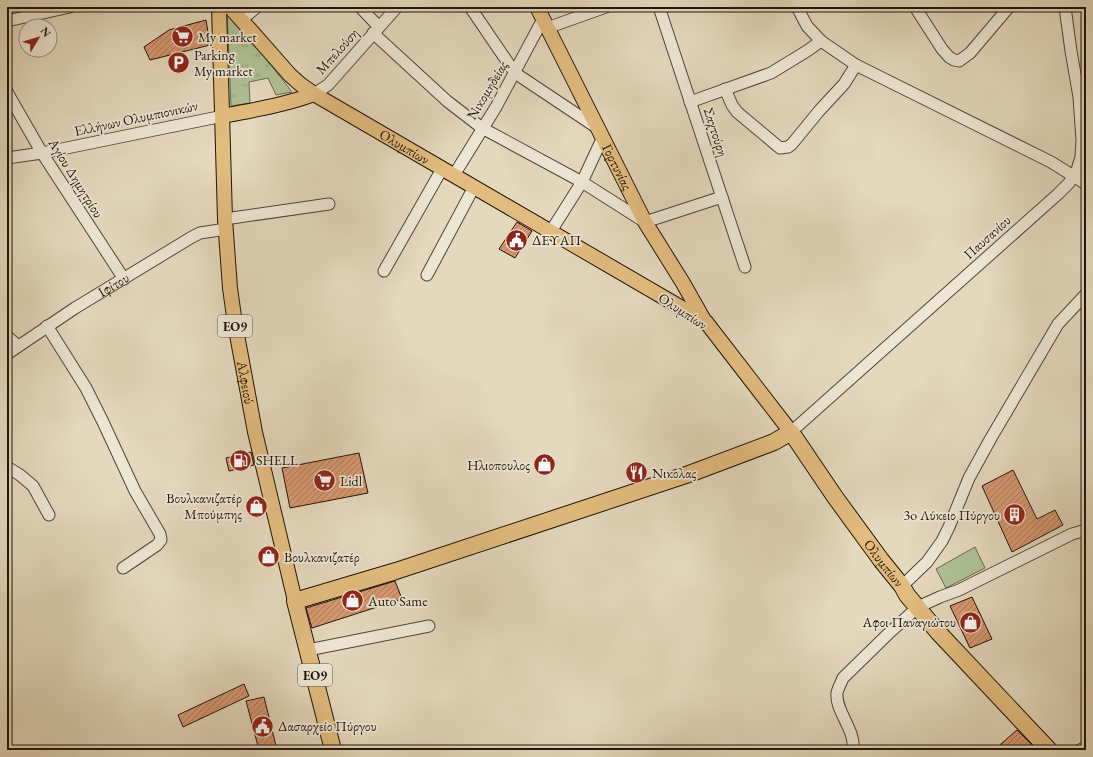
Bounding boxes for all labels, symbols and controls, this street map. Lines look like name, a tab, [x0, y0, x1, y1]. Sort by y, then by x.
north arrow	[18, 18, 58, 58]
text: N	[38, 24, 54, 40]
supermarket icon: My market	[170, 24, 196, 50]
street label: Μπελούση	[312, 24, 362, 78]
place label: My market	[198, 28, 257, 46]
place label: Parking My market	[194, 46, 253, 80]
parking icon: Parking My market	[166, 50, 192, 76]
street label: Νικομηδείας	[462, 57, 512, 123]
street label: Ελλήνων Ολυμπιονικών	[73, 96, 200, 140]
street label: Σαχτούρη	[700, 105, 732, 159]
street label: Ολυμπίων	[376, 125, 433, 168]
street label: Αγίου Δημητρίου	[44, 134, 108, 221]
street label: Γορτυνίας	[598, 141, 637, 193]
street label: Παυσανίου	[960, 211, 1014, 263]
public building icon: ΔΕΥΑΠ	[503, 227, 529, 253]
place label: ΔΕΥΑΠ	[532, 231, 581, 249]
street label: Ιφίτου	[95, 268, 132, 301]
street label: Ολυμπίων	[655, 288, 711, 334]
road number: ΕΟ9	[218, 315, 252, 337]
street label: Αλφειού	[233, 358, 259, 405]
fuel station icon: SHELL	[227, 447, 253, 473]
place label: SHELL	[256, 451, 299, 469]
shop icon: Ηλιοπουλος	[532, 452, 558, 478]
place label: Ηλιοπουλος	[467, 456, 530, 474]
restaurant icon: Νικολας	[623, 460, 649, 486]
place label: Νικολας	[652, 464, 696, 482]
supermarket icon: Lidl	[312, 468, 338, 494]
place label: Lidl	[340, 472, 363, 490]
place label: Βουλκανιζατέρ Μπούμπης	[166, 489, 242, 523]
shop icon: Βουλκανιζατέρ Μπούμπης	[244, 493, 270, 519]
building icon: 3o Λύκειο Πύργου	[1002, 502, 1028, 528]
place label: 3o Λύκειο Πύργου	[903, 506, 1000, 524]
street label: Ολυμπίων	[860, 536, 908, 591]
shop icon: Βουλκανιζατέρ	[256, 544, 282, 570]
place label: Βουλκανιζατέρ	[284, 548, 360, 566]
shop icon: Auto Same	[340, 588, 366, 614]
place label: Auto Same	[367, 592, 428, 610]
shop icon: Αφοι Παναγιώτου	[958, 609, 984, 635]
place label: Αφοι Παναγιώτου	[862, 613, 956, 631]
road number: ΕΟ9	[298, 664, 332, 686]
public building icon: Δασαρχείο Πύργου	[249, 713, 275, 739]
place label: Δασαρχείο Πύργου	[278, 717, 377, 735]

